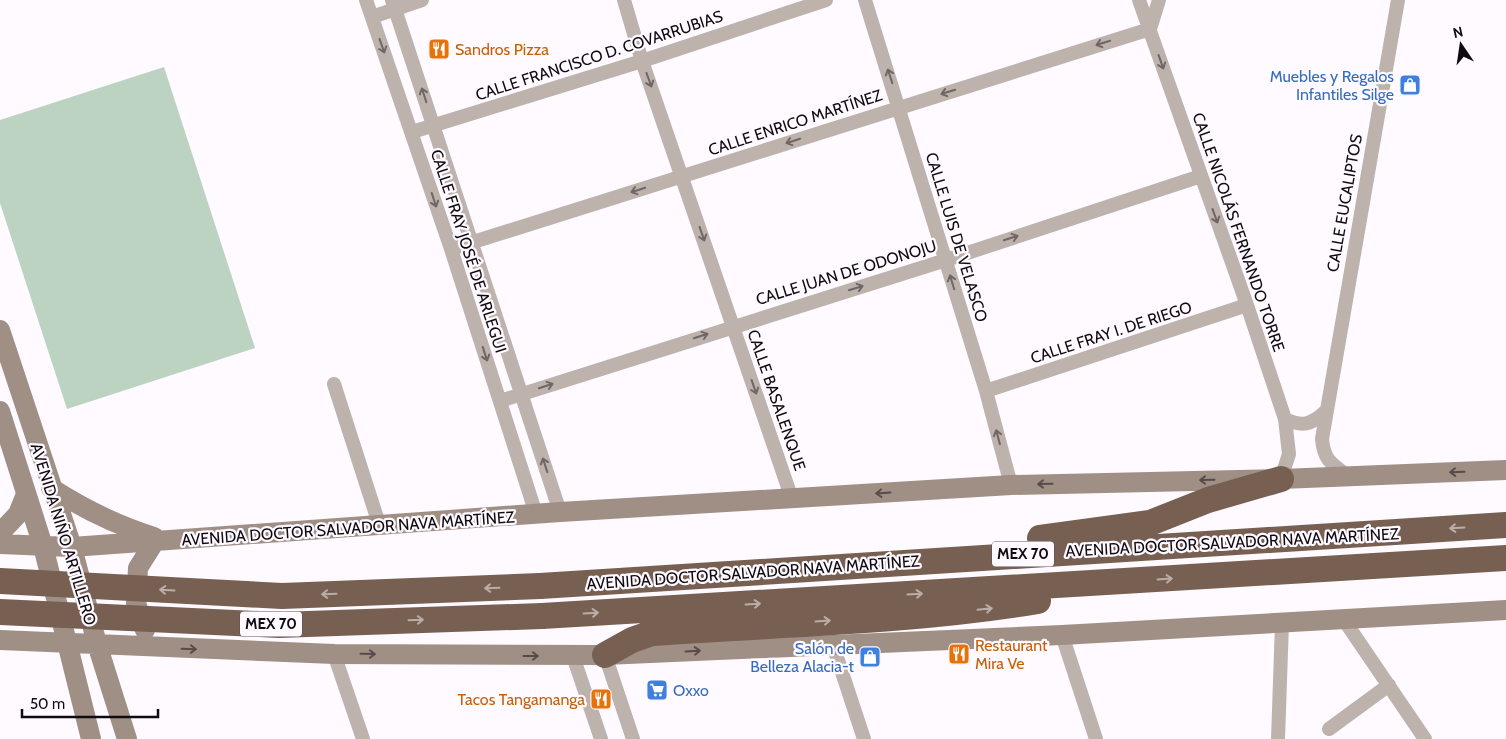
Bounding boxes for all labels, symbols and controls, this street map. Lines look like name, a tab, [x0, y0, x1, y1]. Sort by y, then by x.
street label: CALLE FRANCISCO D. COVARRUBIAS	[473, 6, 725, 105]
north arrow	[1436, 20, 1486, 70]
text: N	[1451, 22, 1465, 42]
restaurant icon: Sandros Pizza	[427, 37, 451, 61]
one-way arrow	[378, 38, 387, 53]
one-way arrow	[1096, 39, 1111, 48]
place label: Sandros Pizza	[455, 40, 549, 59]
one-way arrow	[1157, 54, 1166, 70]
place label: Muebles y Regalos Infantiles Silge	[1270, 67, 1394, 104]
one-way arrow	[885, 69, 894, 84]
one-way arrow	[645, 72, 654, 87]
shop icon: Muebles y Regalos Infantiles Silge	[1398, 73, 1422, 97]
street label: CALLE ENRICO MARTÍNEZ	[706, 85, 885, 160]
one-way arrow	[418, 87, 428, 103]
one-way arrow	[940, 87, 956, 97]
street label: CALLE NICOLÁS FERNANDO TORRE	[1189, 110, 1289, 354]
street label: CALLE EUCALIPTOS	[1323, 133, 1366, 273]
one-way arrow	[785, 136, 801, 146]
street label: CALLE FRAY JOSÉ DE ARLEGUI	[427, 147, 510, 355]
street label: CALLE LUIS DE VELASCO	[922, 150, 991, 324]
one-way arrow	[630, 185, 646, 195]
one-way arrow	[430, 192, 440, 208]
one-way arrow	[1211, 207, 1220, 223]
one-way arrow	[698, 225, 707, 241]
one-way arrow	[1002, 233, 1018, 243]
street label: CALLE JUAN DE ODONOJU	[753, 236, 939, 309]
one-way arrow	[947, 274, 957, 290]
one-way arrow	[848, 282, 864, 292]
street label: CALLE FRAY I. DE RIEGO	[1028, 297, 1194, 368]
street label: CALLE BASALENQUE	[743, 327, 810, 473]
one-way arrow	[692, 331, 708, 340]
one-way arrow	[480, 346, 490, 362]
one-way arrow	[750, 379, 760, 395]
one-way arrow	[538, 381, 554, 390]
one-way arrow	[993, 430, 1003, 446]
street label: AVENIDA NIÑO ARTILLERO	[27, 441, 100, 627]
one-way arrow	[540, 458, 550, 474]
one-way arrow	[1450, 467, 1466, 477]
one-way arrow	[1200, 475, 1216, 485]
one-way arrow	[1037, 479, 1054, 489]
one-way arrow	[875, 488, 891, 498]
street label: AVENIDA DOCTOR SALVADOR NAVA MARTÍNEZ	[181, 507, 515, 550]
street label: AVENIDA DOCTOR SALVADOR NAVA MARTÍNEZ	[1065, 524, 1399, 561]
one-way arrow	[1450, 524, 1466, 533]
road number: MEX 70	[992, 542, 1054, 566]
street label: AVENIDA DOCTOR SALVADOR NAVA MARTÍNEZ	[586, 551, 920, 594]
one-way arrow	[1156, 574, 1172, 583]
one-way arrow	[484, 583, 500, 592]
one-way arrow	[159, 585, 175, 594]
one-way arrow	[322, 589, 338, 599]
one-way arrow	[907, 589, 923, 598]
one-way arrow	[745, 599, 761, 608]
one-way arrow	[977, 604, 993, 614]
one-way arrow	[582, 609, 598, 618]
road number: MEX 70	[240, 612, 302, 636]
one-way arrow	[408, 616, 424, 625]
one-way arrow	[815, 617, 831, 626]
place label: Restaurant Mira Ve	[975, 636, 1048, 673]
place label: Salón de Belleza Alacia-t	[750, 639, 855, 676]
restaurant icon: Restaurant Mira Ve	[947, 642, 971, 666]
one-way arrow	[180, 644, 196, 654]
shop icon: Salón de Belleza Alacia-t	[858, 645, 882, 669]
one-way arrow	[685, 646, 701, 656]
one-way arrow	[360, 649, 376, 659]
one-way arrow	[522, 651, 539, 661]
supermarket icon: Oxxo	[645, 678, 669, 702]
place label: Oxxo	[673, 681, 709, 700]
scale bar	[22, 686, 159, 718]
restaurant icon: Tacos Tangamanga	[589, 687, 613, 711]
place label: Tacos Tangamanga	[457, 690, 585, 709]
text: 50 m	[30, 695, 65, 713]

